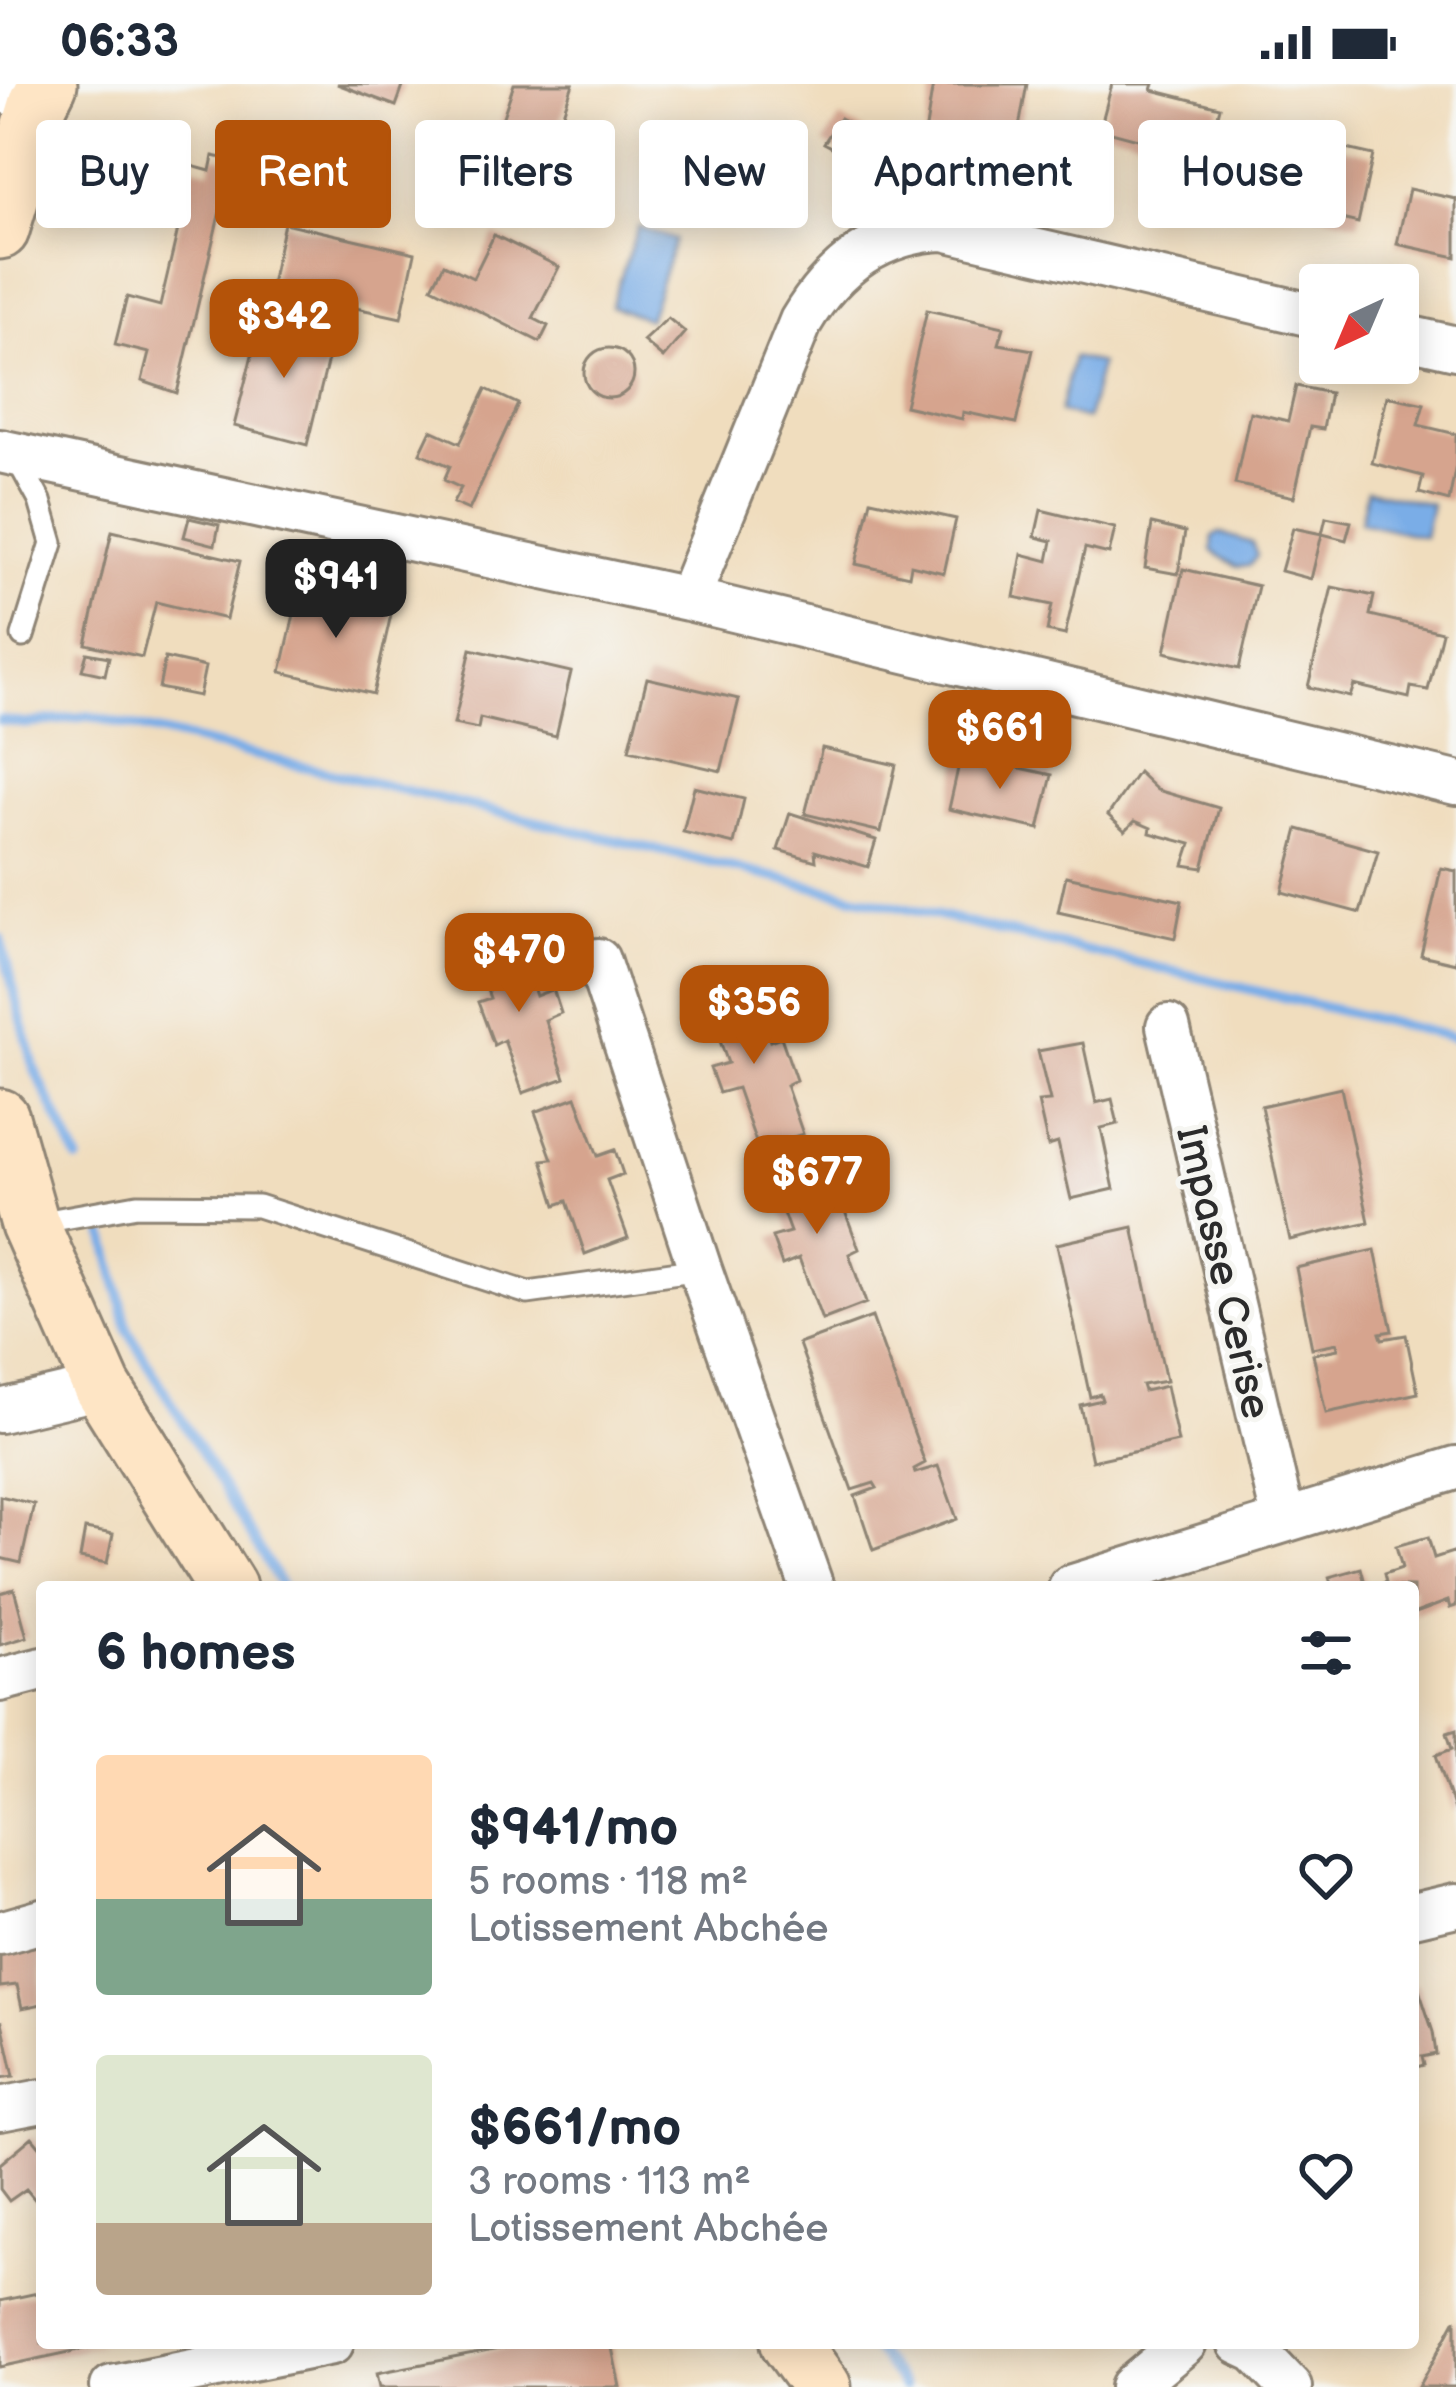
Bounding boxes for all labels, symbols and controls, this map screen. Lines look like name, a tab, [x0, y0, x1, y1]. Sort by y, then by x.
text: 06:33	[60, 15, 179, 70]
chip: Buy	[36, 120, 191, 228]
chip: Rent	[215, 120, 391, 228]
chip: Filters	[415, 120, 615, 228]
chip: New	[639, 120, 808, 228]
chip: Apartment	[832, 120, 1114, 228]
chip: House	[1138, 120, 1346, 228]
north arrow	[1299, 264, 1419, 384]
map controls	[1299, 264, 1419, 384]
pin: $342	[213, 279, 355, 381]
text: $342	[237, 294, 331, 341]
pin: $941	[265, 539, 407, 641]
text: $941	[292, 554, 380, 601]
pin: $661	[929, 690, 1071, 792]
text: $661	[955, 705, 1045, 752]
pin: $470	[448, 913, 590, 1015]
text: $470	[472, 928, 566, 975]
pin: $356	[683, 965, 825, 1067]
text: $356	[707, 980, 801, 1027]
street label: Impasse Cerise	[1164, 1121, 1281, 1424]
pin: $677	[746, 1135, 888, 1237]
text: $677	[771, 1150, 863, 1197]
icon: filters	[1293, 1620, 1359, 1686]
text: 6 homes	[96, 1623, 296, 1684]
text: $941/mo	[468, 1798, 678, 1859]
icon: home	[192, 1803, 336, 1947]
icon: heart	[1293, 1842, 1359, 1908]
text: 5 rooms · 118 m²	[468, 1859, 748, 1906]
text: Lotissement Abchée	[468, 1906, 828, 1953]
text: $661/mo	[468, 2098, 681, 2159]
icon: home	[192, 2103, 336, 2247]
icon: heart	[1293, 2142, 1359, 2208]
text: 3 rooms · 113 m²	[468, 2159, 751, 2206]
text: Lotissement Abchée	[468, 2206, 828, 2253]

